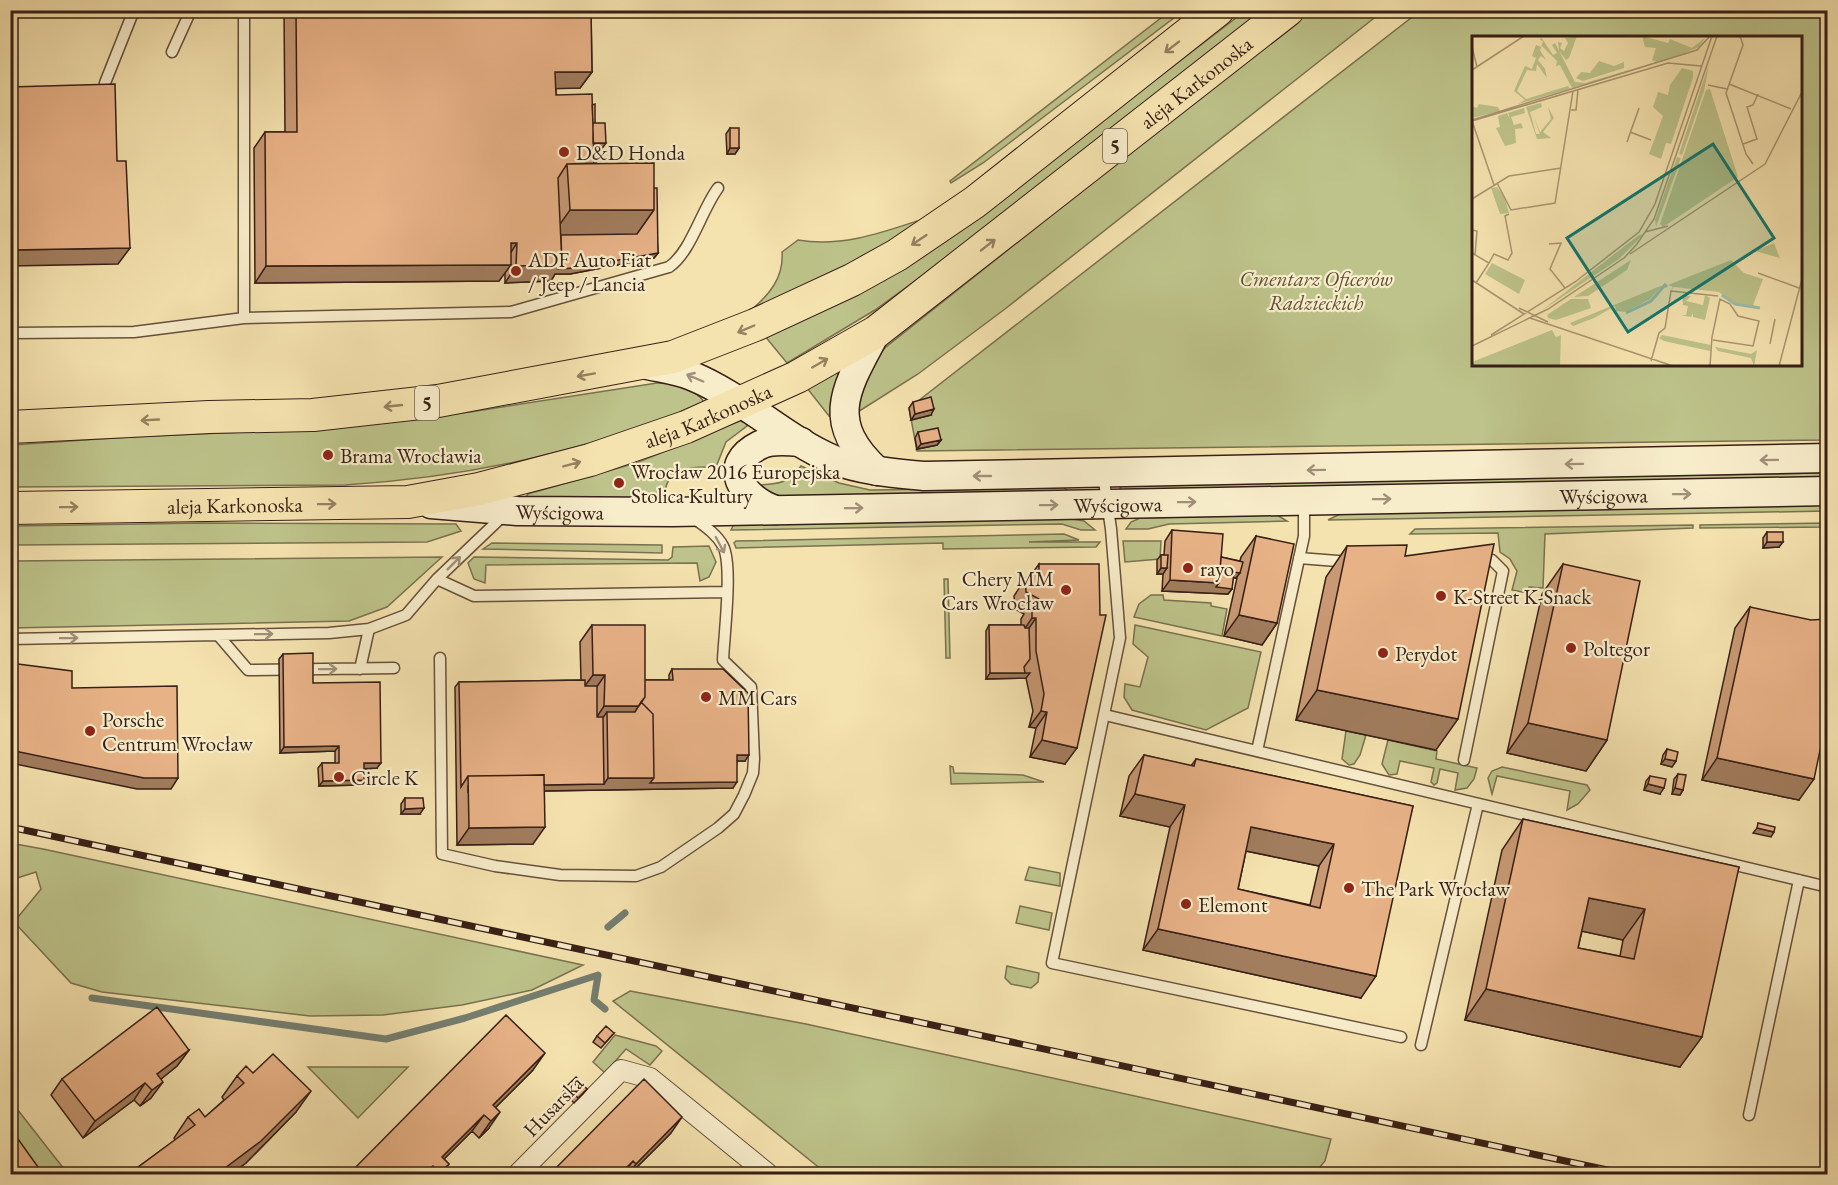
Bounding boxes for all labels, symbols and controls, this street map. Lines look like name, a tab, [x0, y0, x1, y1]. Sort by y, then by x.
street label: aleja Karkonoska	[1134, 29, 1258, 134]
inset map	[1472, 36, 1802, 366]
one-way arrow	[1164, 40, 1180, 53]
road number: 5	[1103, 129, 1127, 163]
place label: D&D Honda	[576, 139, 686, 166]
marker: D&D Honda	[557, 145, 571, 159]
one-way arrow	[911, 234, 928, 246]
one-way arrow	[980, 238, 996, 251]
place label: ADF Auto Fiat / Jeep / Lancia	[527, 246, 651, 297]
marker: ADF Auto Fiat / Jeep / Lancia	[509, 264, 523, 278]
park label: Cmentarz Oficerów Radzieckich	[1239, 265, 1393, 316]
one-way arrow	[737, 324, 756, 335]
one-way arrow	[811, 357, 828, 369]
one-way arrow	[576, 370, 596, 381]
one-way arrow	[686, 372, 704, 383]
street label: aleja Karkonoska	[641, 377, 776, 454]
road number: 5	[415, 386, 439, 420]
one-way arrow	[384, 401, 404, 412]
one-way arrow	[141, 414, 161, 425]
place label: Brama Wrocławia	[340, 442, 482, 469]
marker: Brama Wrocławia	[321, 448, 335, 462]
one-way arrow	[1760, 454, 1780, 465]
one-way arrow	[562, 458, 581, 470]
place label: Wrocław 2016 Europejska Stolica Kultury	[631, 458, 841, 509]
one-way arrow	[1565, 458, 1585, 470]
one-way arrow	[1307, 464, 1327, 475]
one-way arrow	[972, 470, 992, 482]
marker: Wrocław 2016 Europejska Stolica Kultury	[612, 476, 626, 490]
street label: Wyścigowa	[1559, 481, 1649, 509]
one-way arrow	[1672, 488, 1692, 499]
street label: aleja Karkonoska	[167, 490, 304, 519]
street label: Wyścigowa	[1073, 490, 1163, 518]
one-way arrow	[1372, 493, 1392, 504]
street label: Wyścigowa	[515, 497, 605, 525]
one-way arrow	[1177, 497, 1197, 508]
one-way arrow	[316, 498, 336, 510]
one-way arrow	[1039, 499, 1059, 511]
one-way arrow	[58, 501, 78, 513]
one-way arrow	[844, 503, 864, 514]
one-way arrow	[714, 536, 726, 553]
one-way arrow	[446, 555, 461, 570]
place label: rayo	[1200, 555, 1234, 582]
marker: rayo	[1181, 561, 1195, 575]
place label: Chery MM Cars Wrocław	[941, 565, 1055, 616]
marker: Chery MM Cars Wrocław	[1059, 583, 1073, 597]
place label: K-Street K-Snack	[1453, 583, 1592, 610]
marker: K-Street K-Snack	[1434, 589, 1448, 603]
one-way arrow	[253, 628, 273, 640]
one-way arrow	[58, 632, 78, 643]
place label: Poltegor	[1583, 635, 1650, 662]
place label: Perydot	[1395, 640, 1457, 667]
marker: Poltegor	[1564, 641, 1578, 655]
marker: Perydot	[1376, 646, 1390, 660]
one-way arrow	[317, 663, 337, 675]
place label: MM Cars	[718, 684, 797, 711]
marker: MM Cars	[699, 690, 713, 704]
place label: Porsche Centrum Wrocław	[102, 706, 254, 757]
marker: Porsche Centrum Wrocław	[83, 724, 97, 738]
place label: Circle K	[351, 764, 419, 791]
marker: Circle K	[332, 770, 346, 784]
place label: The Park Wrocław	[1361, 875, 1510, 902]
marker: The Park Wrocław	[1342, 881, 1356, 895]
place label: Elemont	[1198, 891, 1268, 918]
marker: Elemont	[1179, 897, 1193, 911]
street label: Husarska	[517, 1069, 589, 1142]

